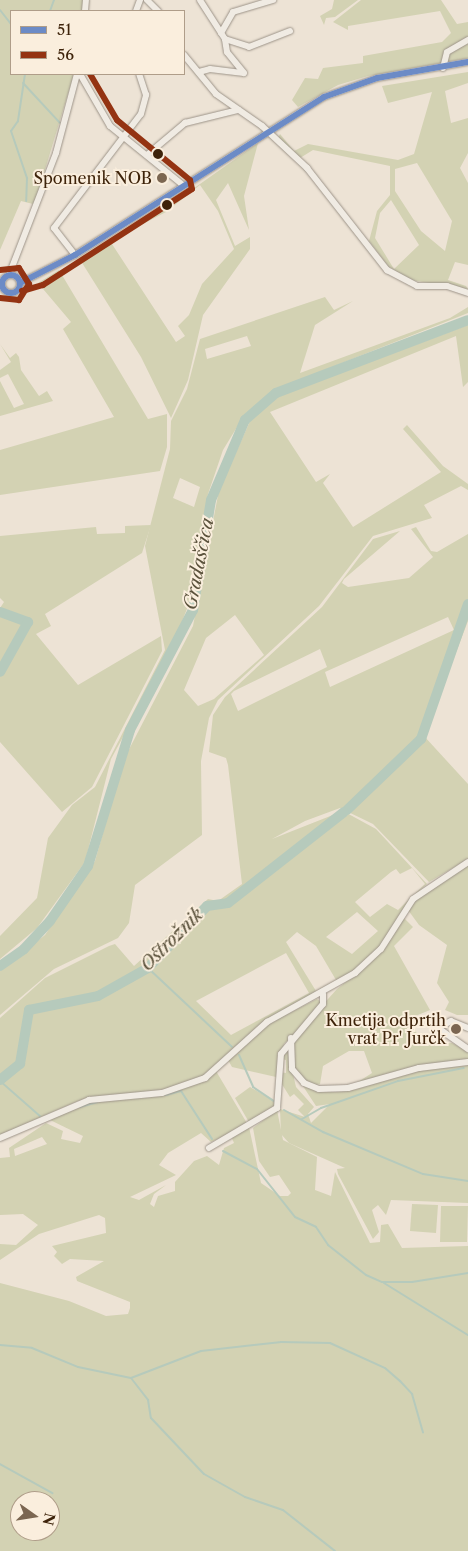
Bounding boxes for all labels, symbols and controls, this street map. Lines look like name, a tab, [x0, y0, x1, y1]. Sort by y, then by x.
legend	[10, 10, 185, 75]
text: 51	[57, 20, 71, 39]
text: 56	[57, 45, 74, 64]
unlabelled marker	[153, 149, 163, 159]
place label: Spomenik NOB	[33, 168, 152, 188]
marker: Spomenik NOB	[156, 172, 168, 184]
unlabelled marker	[162, 200, 172, 210]
water label: Gradaščica	[180, 516, 218, 612]
water label: Ostrožnik	[136, 904, 208, 976]
place label: Kmetija odprtih vrat Pr' Jurčk	[325, 1010, 446, 1048]
marker: Kmetija odprtih vrat Pr' Jurčk	[450, 1023, 462, 1035]
north arrow	[10, 1491, 60, 1541]
text: N	[39, 1511, 59, 1527]

